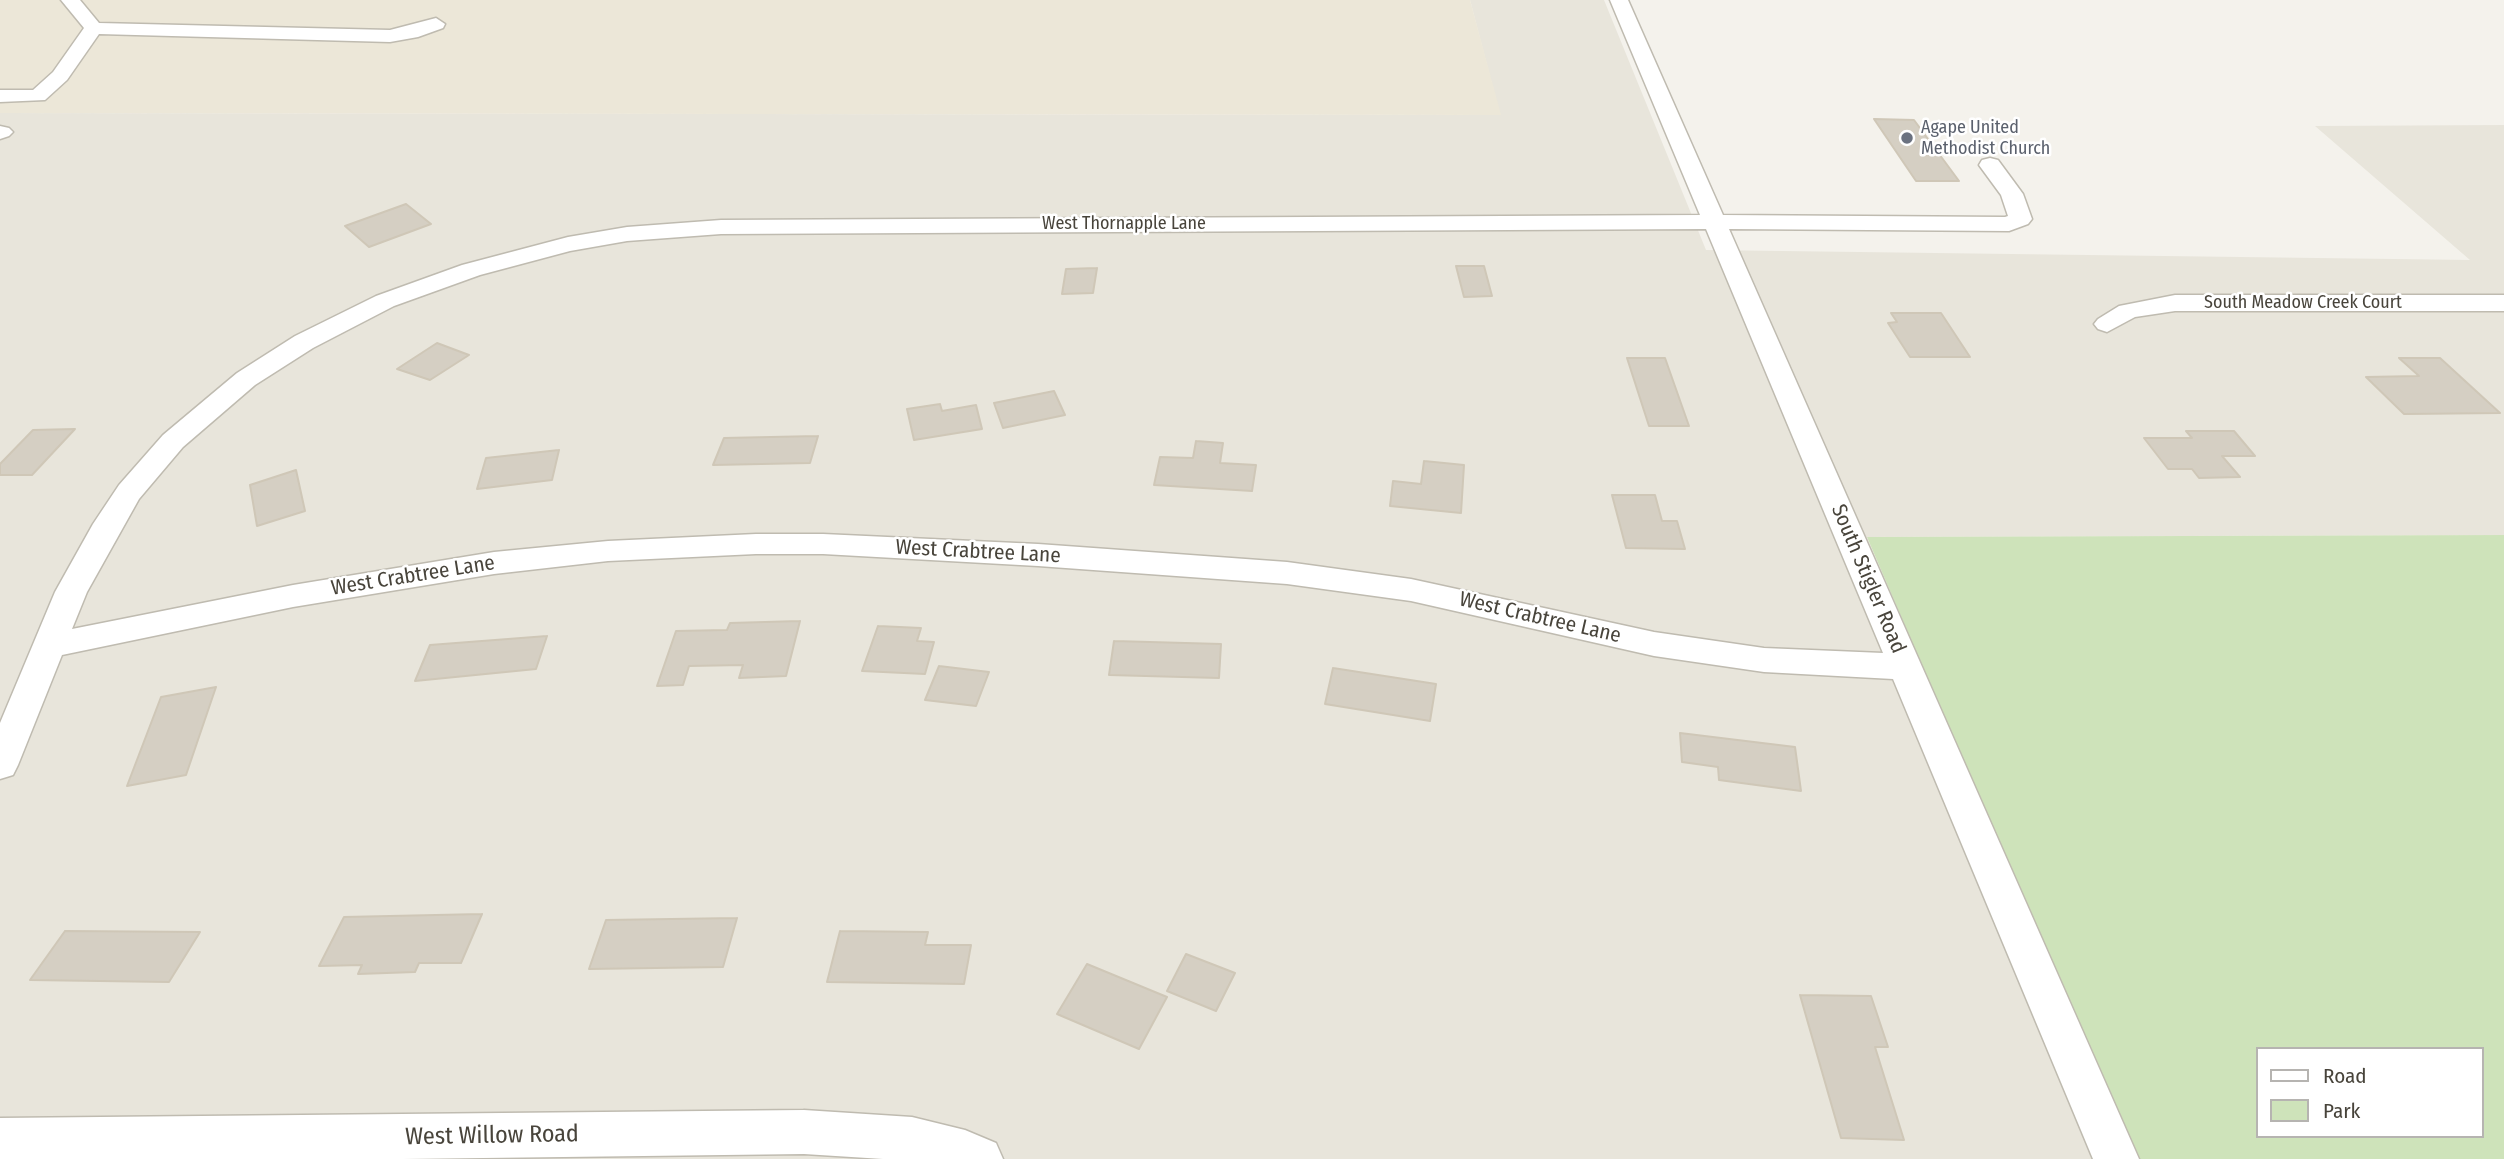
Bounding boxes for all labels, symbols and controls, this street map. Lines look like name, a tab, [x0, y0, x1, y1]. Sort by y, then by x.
place label: Agape United Methodist Church	[1921, 117, 2050, 160]
marker: Agape United Methodist Church	[1899, 130, 1915, 146]
street label: West Thornapple Lane	[1042, 213, 1206, 235]
street label: South Meadow Creek Court	[2204, 292, 2402, 314]
street label: South Stigler Road	[1825, 501, 1911, 657]
street label: West Crabtree Lane	[895, 535, 1061, 569]
street label: West Crabtree Lane	[329, 551, 497, 601]
street label: West Crabtree Lane	[1457, 587, 1623, 649]
legend	[2256, 1047, 2483, 1138]
text: Road	[2323, 1063, 2367, 1089]
text: Park	[2323, 1098, 2360, 1124]
street label: West Willow Road	[405, 1120, 579, 1152]

